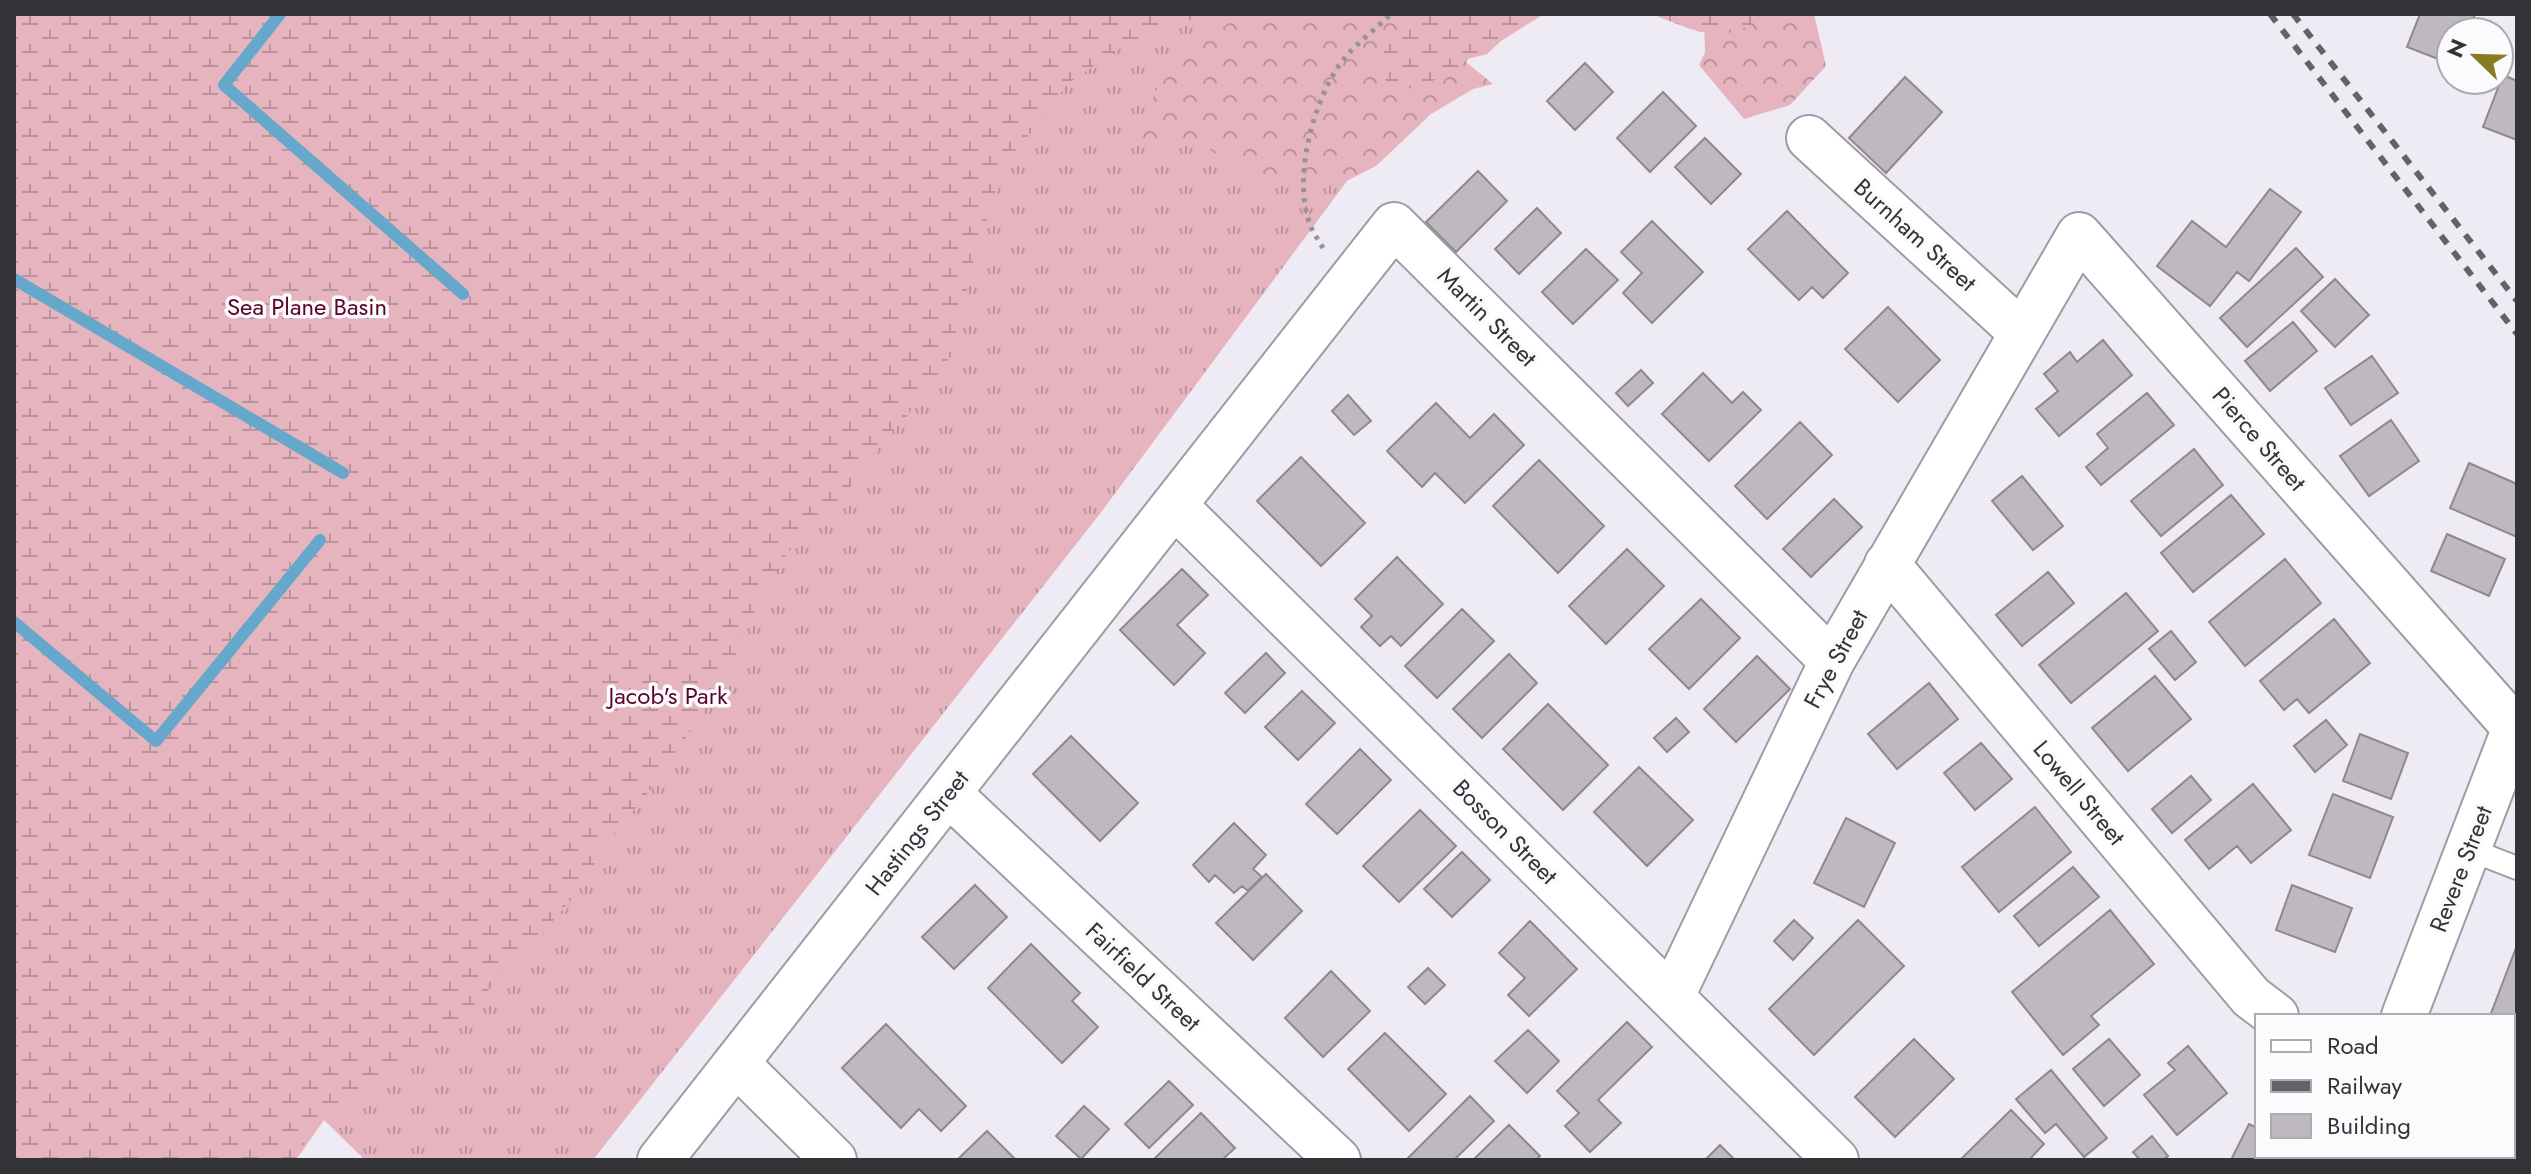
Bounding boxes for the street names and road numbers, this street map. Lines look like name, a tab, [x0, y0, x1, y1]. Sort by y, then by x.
street label: Burnham Street	[1846, 170, 1984, 299]
street label: Martin Street	[1430, 259, 1545, 375]
street label: Pierce Street	[2204, 379, 2315, 499]
street label: Frye Street	[1795, 603, 1876, 714]
street label: Lowell Street	[2025, 733, 2134, 853]
street label: Hastings Street	[856, 762, 977, 903]
street label: Bosson Street	[1445, 771, 1566, 892]
street label: Revere Street	[2420, 800, 2501, 937]
street label: Fairfield Street	[1078, 914, 1209, 1040]

